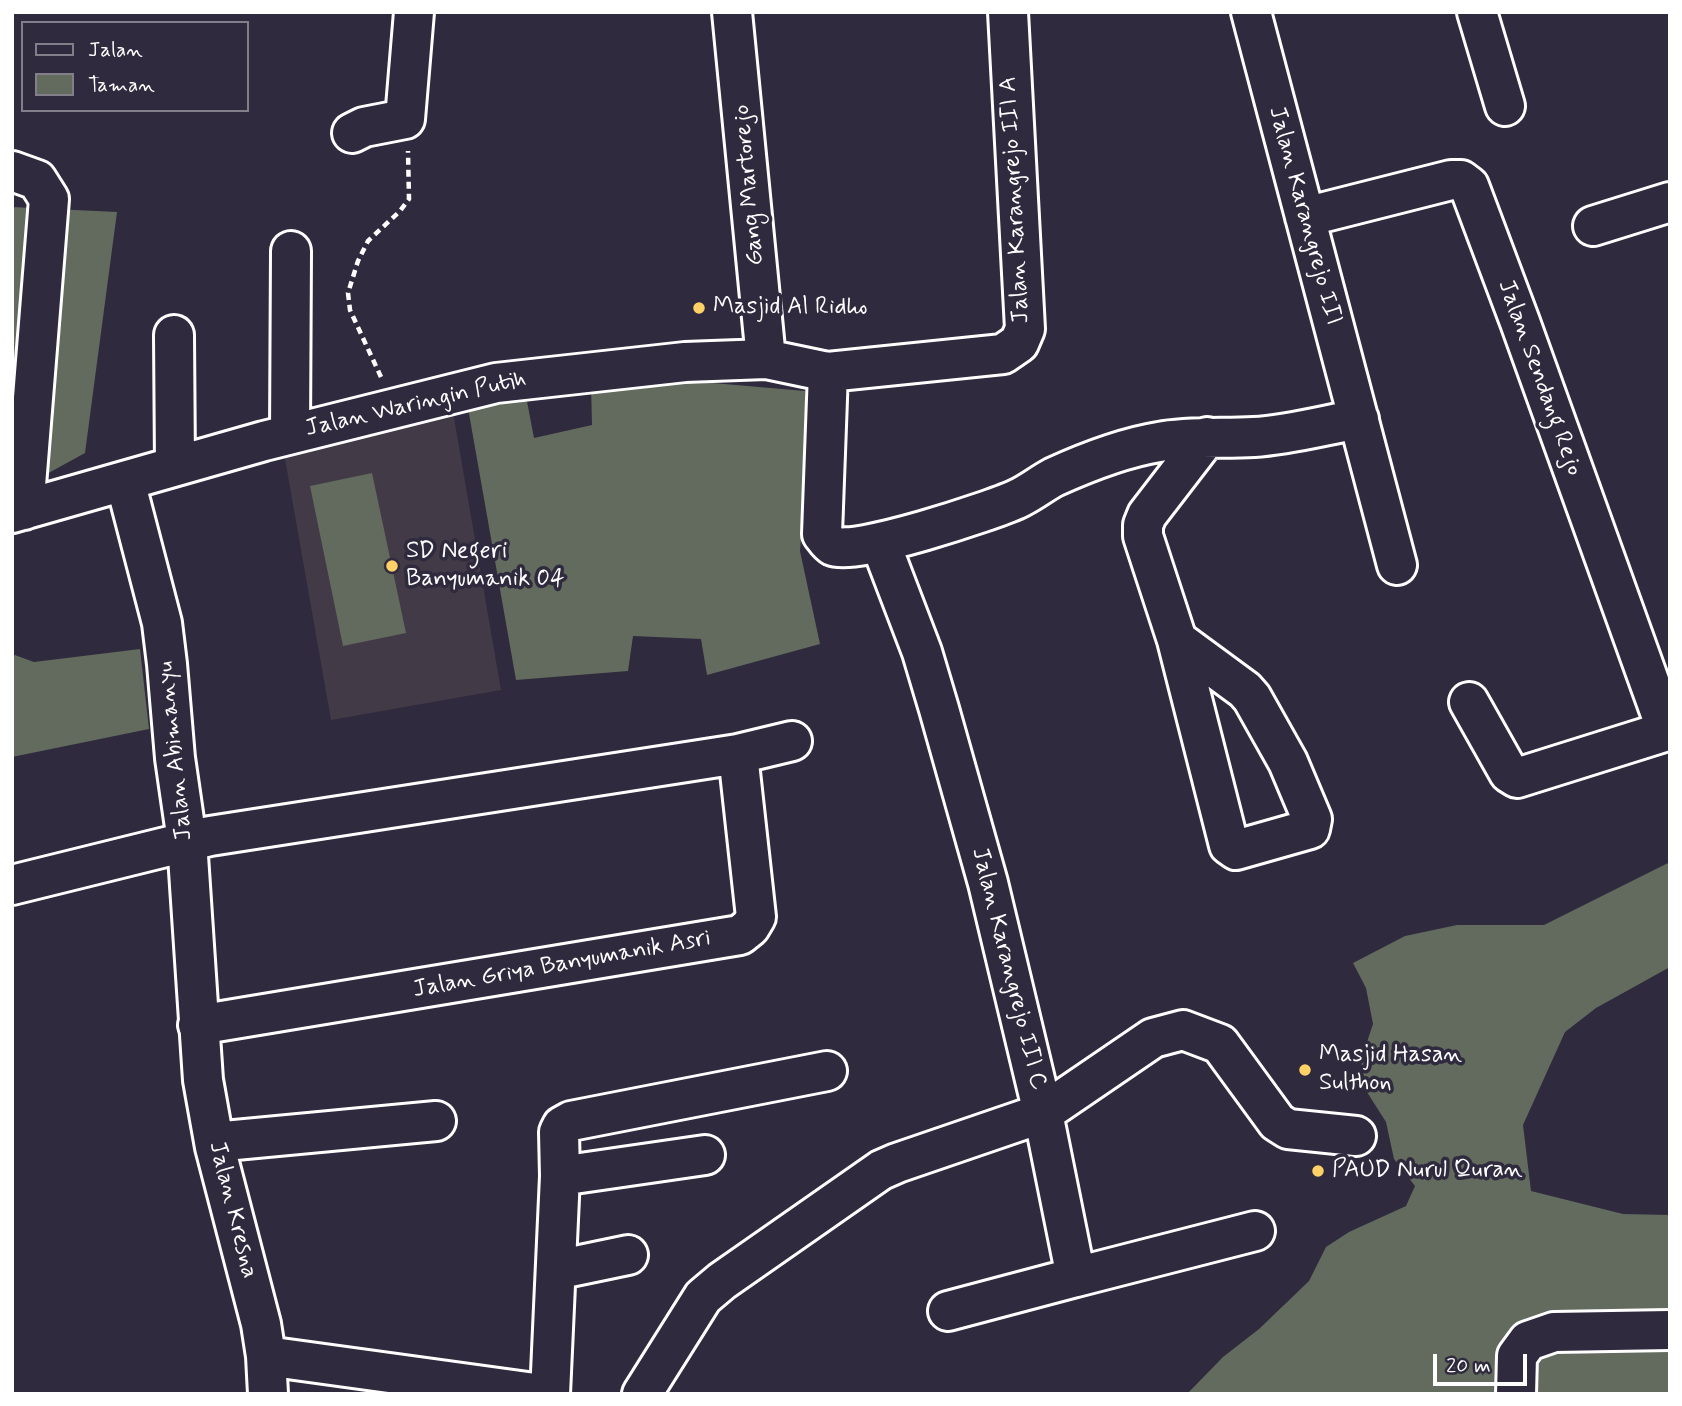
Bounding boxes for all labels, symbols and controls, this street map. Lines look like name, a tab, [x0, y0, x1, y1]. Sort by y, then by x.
legend	[21, 21, 248, 112]
text: Jalan	[88, 36, 143, 64]
text: Taman	[88, 71, 155, 99]
street label: Jalan Karangrejo III A	[995, 76, 1037, 324]
street label: Gang Martorejo	[729, 103, 771, 267]
street label: Jalan Karangrejo III	[1261, 103, 1347, 329]
street label: Jalan Sendang Rejo	[1490, 276, 1588, 480]
place label: Masjid Al Ridho	[713, 294, 868, 322]
marker: Masjid Al Ridho	[691, 300, 707, 316]
street label: Jalan Waringin Putih	[303, 366, 529, 444]
place label: SD Negeri Banyumanik 04	[406, 538, 565, 594]
marker: SD Negeri Banyumanik 04	[384, 558, 400, 574]
street label: Jalan Abimanyu	[152, 660, 200, 842]
street label: Jalan Karangrejo III C	[964, 845, 1052, 1093]
street label: Jalan Griya Banyumanik Asri	[411, 925, 713, 1005]
place label: Masjid Hasan Sulthon	[1319, 1042, 1462, 1098]
marker: Masjid Hasan Sulthon	[1297, 1062, 1313, 1078]
street label: Jalan Kresna	[201, 1139, 263, 1281]
place label: PAUD Nurul Quran	[1332, 1157, 1523, 1185]
marker: PAUD Nurul Quran	[1310, 1163, 1326, 1179]
scale bar	[1437, 1340, 1532, 1384]
text: 20 m	[1446, 1352, 1491, 1380]

